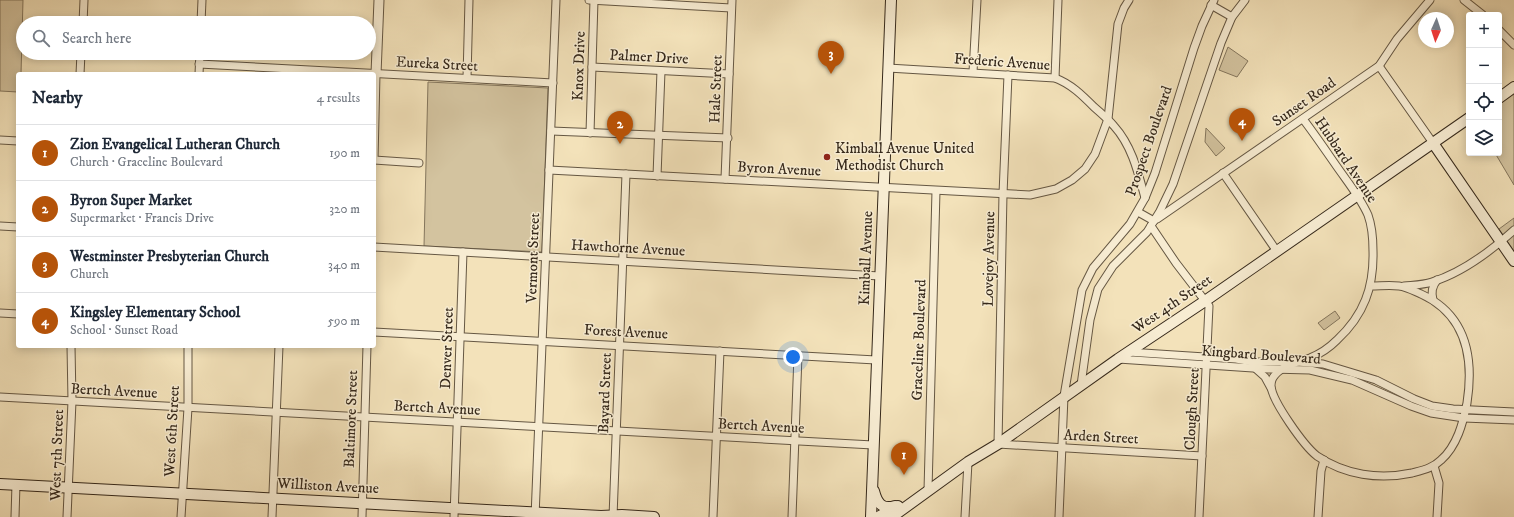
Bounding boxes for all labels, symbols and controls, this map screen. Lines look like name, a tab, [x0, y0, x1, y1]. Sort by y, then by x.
north arrow	[1418, 12, 1454, 48]
map controls	[1466, 12, 1502, 156]
button: +	[1466, 12, 1502, 48]
search box	[16, 16, 376, 60]
icon: search	[30, 27, 52, 49]
text: Search here	[62, 29, 131, 48]
street label: Knox Drive	[568, 31, 590, 101]
pin: 3	[818, 41, 844, 74]
street label: Palmer Drive	[609, 45, 689, 69]
button: −	[1466, 48, 1502, 84]
street label: Frederic Avenue	[953, 49, 1051, 75]
street label: Eureka Street	[395, 52, 479, 76]
street label: Hale Street	[705, 54, 727, 123]
street label: Sunset Road	[1269, 73, 1340, 131]
street label: Prospect Boulevard	[1121, 83, 1177, 199]
button: locate	[1466, 84, 1502, 120]
text: Nearby	[32, 87, 82, 109]
text: 4 results	[317, 90, 360, 106]
pin: 4	[1229, 108, 1255, 141]
pin: 2	[607, 111, 633, 144]
street label: Hubbard Avenue	[1310, 113, 1382, 207]
button: layers	[1466, 120, 1502, 156]
text: Zion Evangelical Lutheran Church	[70, 135, 280, 154]
place label: Kimball Avenue United Methodist Church	[835, 139, 975, 175]
text: 1	[43, 145, 47, 161]
text: 190 m	[329, 145, 360, 161]
marker: Kimball Avenue United Methodist Church	[822, 152, 832, 162]
text: Church · Graceline Boulevard	[70, 154, 223, 170]
street label: Byron Avenue	[737, 157, 821, 181]
text: Byron Super Market	[70, 191, 192, 210]
text: 2	[42, 201, 48, 217]
text: 320 m	[329, 201, 360, 217]
text: Supermarket · Francis Drive	[70, 210, 214, 226]
street label: Kimball Avenue	[855, 210, 877, 306]
street label: Lovejoy Avenue	[979, 211, 999, 307]
street label: Vermont Street	[522, 212, 544, 304]
street label: Hawthorne Avenue	[570, 236, 686, 260]
text: Westminster Presbyterian Church	[70, 247, 269, 266]
text: 3	[43, 257, 47, 273]
text: 340 m	[328, 257, 360, 273]
text: Church	[70, 266, 109, 282]
street label: West 4th Street	[1128, 270, 1216, 338]
street label: Graceline Boulevard	[907, 279, 931, 401]
text: Kingsley Elementary School	[70, 303, 240, 322]
street label: Denver Street	[436, 306, 458, 389]
text: 4	[41, 313, 49, 329]
text: 590 m	[328, 313, 360, 329]
street label: Forest Avenue	[584, 320, 668, 344]
text: School · Sunset Road	[70, 322, 178, 338]
street label: Kingbard Boulevard	[1201, 341, 1322, 369]
your location	[783, 347, 803, 367]
street label: Bayard Street	[594, 352, 616, 434]
street label: Clough Street	[1180, 367, 1204, 451]
street label: Baltimore Street	[340, 370, 362, 468]
street label: Bertch Avenue	[70, 379, 158, 403]
street label: West 6th Street	[160, 385, 184, 478]
street label: Bertch Avenue	[393, 396, 481, 420]
street label: West 7th Street	[46, 409, 68, 502]
street label: Bertch Avenue	[717, 414, 805, 438]
street label: Arden Street	[1063, 426, 1139, 448]
pin: 1	[891, 442, 917, 475]
street label: Williston Avenue	[276, 474, 379, 498]

